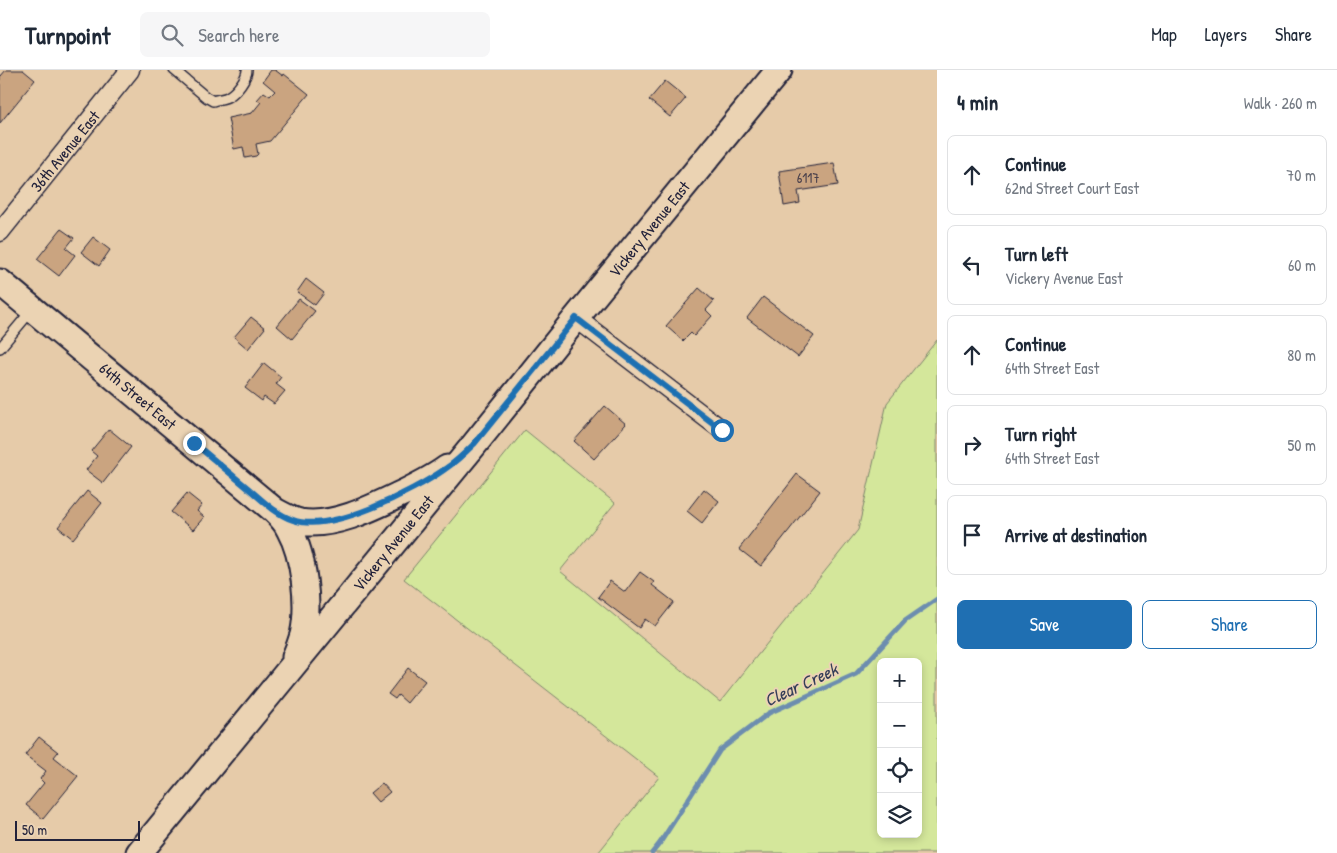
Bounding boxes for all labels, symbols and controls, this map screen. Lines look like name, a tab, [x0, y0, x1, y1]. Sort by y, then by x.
search box	[140, 12, 490, 57]
text: Turnpoint	[25, 19, 110, 51]
icon: search	[158, 21, 186, 49]
text: Search here	[198, 22, 280, 48]
text: Map	[1151, 22, 1177, 47]
text: Layers	[1205, 22, 1247, 47]
text: Share	[1275, 22, 1312, 47]
text: 4 min	[957, 88, 998, 117]
text: Walk · 260 m	[1244, 92, 1317, 114]
street label: 36th Avenue East	[25, 105, 105, 196]
text: Continue	[1005, 151, 1066, 177]
icon: ahead	[958, 161, 986, 189]
text: 70 m	[1286, 164, 1316, 186]
house number: 6117	[797, 168, 819, 187]
street label: Vickery Avenue East	[603, 176, 695, 282]
text: 62nd Street Court East	[1005, 177, 1139, 199]
text: Turn left	[1005, 241, 1068, 267]
icon: left	[958, 251, 986, 279]
text: 60 m	[1288, 254, 1316, 276]
text: Vickery Avenue East	[1005, 267, 1123, 289]
text: Continue	[1005, 331, 1066, 357]
icon: ahead	[958, 341, 986, 369]
text: 80 m	[1287, 344, 1316, 366]
street label: 64th Street East	[95, 357, 182, 435]
text: 64th Street East	[1005, 357, 1099, 379]
route start	[711, 419, 734, 442]
text: Turn right	[1005, 421, 1076, 447]
icon: right	[958, 431, 986, 459]
route end	[183, 432, 206, 455]
text: 50 m	[1288, 434, 1316, 456]
text: 64th Street East	[1005, 447, 1099, 469]
street label: Vickery Avenue East	[347, 490, 439, 596]
icon: arrive	[958, 521, 986, 549]
text: Arrive at destination	[1005, 522, 1147, 548]
button: Save	[957, 600, 1132, 649]
button: Share	[1142, 600, 1317, 649]
water label: Clear Creek	[760, 656, 843, 712]
map controls	[877, 658, 922, 838]
button: +	[877, 658, 922, 703]
button: −	[877, 703, 922, 748]
button: locate	[877, 748, 922, 793]
button: layers	[877, 793, 922, 838]
scale bar	[15, 818, 140, 841]
text: 50 m	[22, 820, 47, 839]

